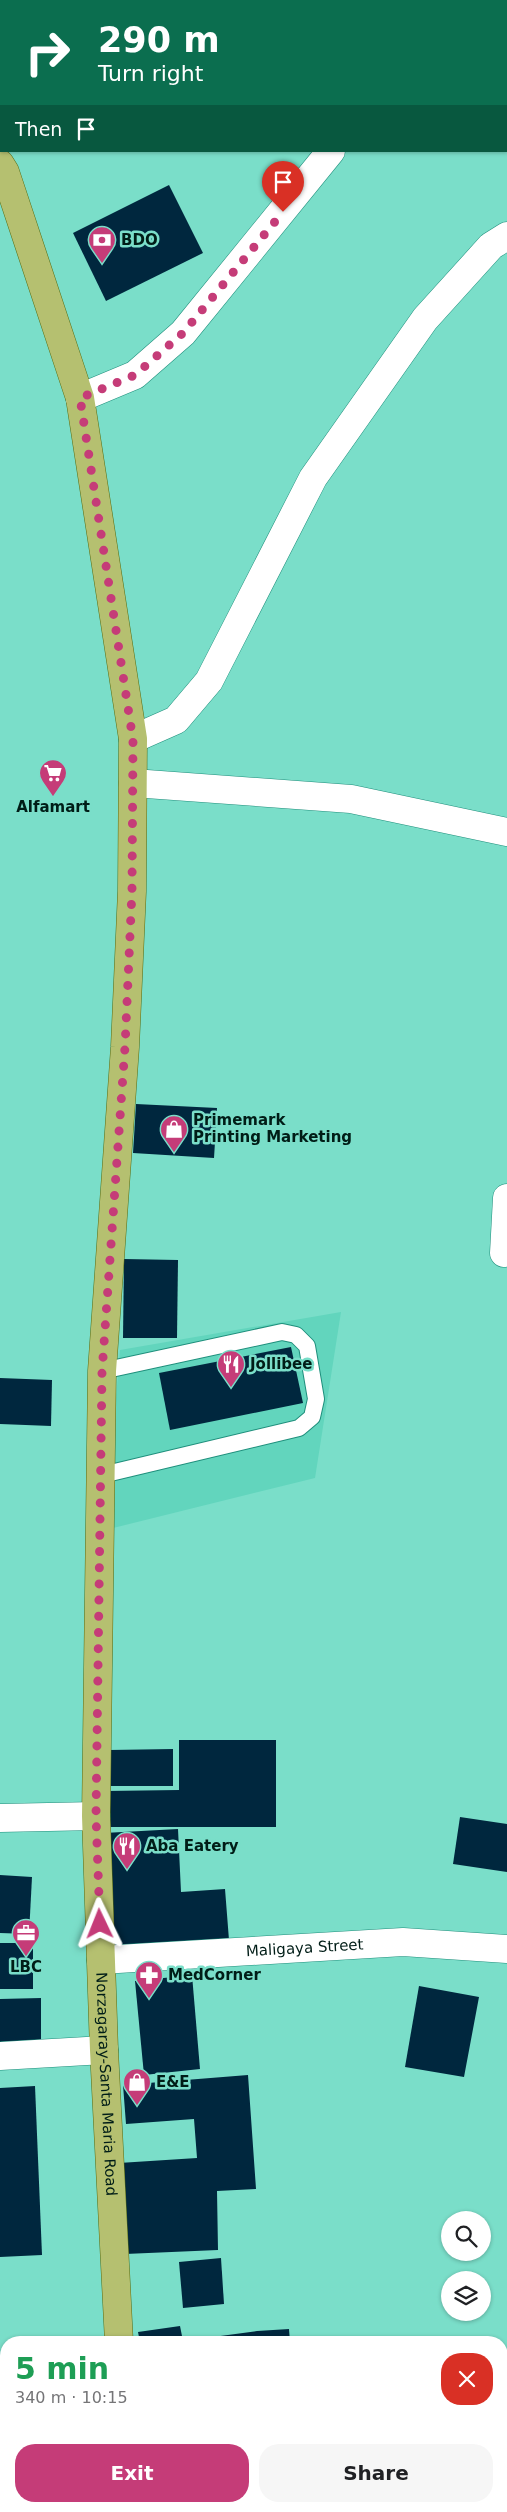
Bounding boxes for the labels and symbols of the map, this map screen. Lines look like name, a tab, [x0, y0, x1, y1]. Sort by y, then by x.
pin	[262, 161, 304, 212]
bank icon: BDO	[87, 225, 117, 264]
place label: BDO	[121, 231, 158, 249]
supermarket icon: Alfamart	[38, 758, 68, 797]
place label: Alfamart	[16, 798, 90, 816]
place label: Primemark Printing Marketing	[193, 1111, 352, 1146]
shop icon: Primemark Printing Marketing	[159, 1114, 189, 1153]
restaurant icon: Jollibee	[216, 1349, 246, 1388]
place label: Jollibee	[249, 1355, 312, 1373]
restaurant icon: Aba Eatery	[112, 1831, 142, 1870]
place label: Aba Eatery	[146, 1837, 239, 1855]
position arrow	[73, 1897, 125, 1949]
office icon: LBC	[11, 1918, 41, 1957]
street label: Maligaya Street	[245, 1935, 364, 1960]
place label: LBC	[10, 1958, 42, 1976]
pharmacy icon: MedCorner	[134, 1960, 164, 1999]
place label: MedCorner	[168, 1966, 261, 1984]
street label: Norzagaray-Santa Maria Road	[92, 1972, 120, 2197]
shop icon: E&E	[122, 2067, 152, 2106]
place label: E&E	[156, 2073, 190, 2091]

